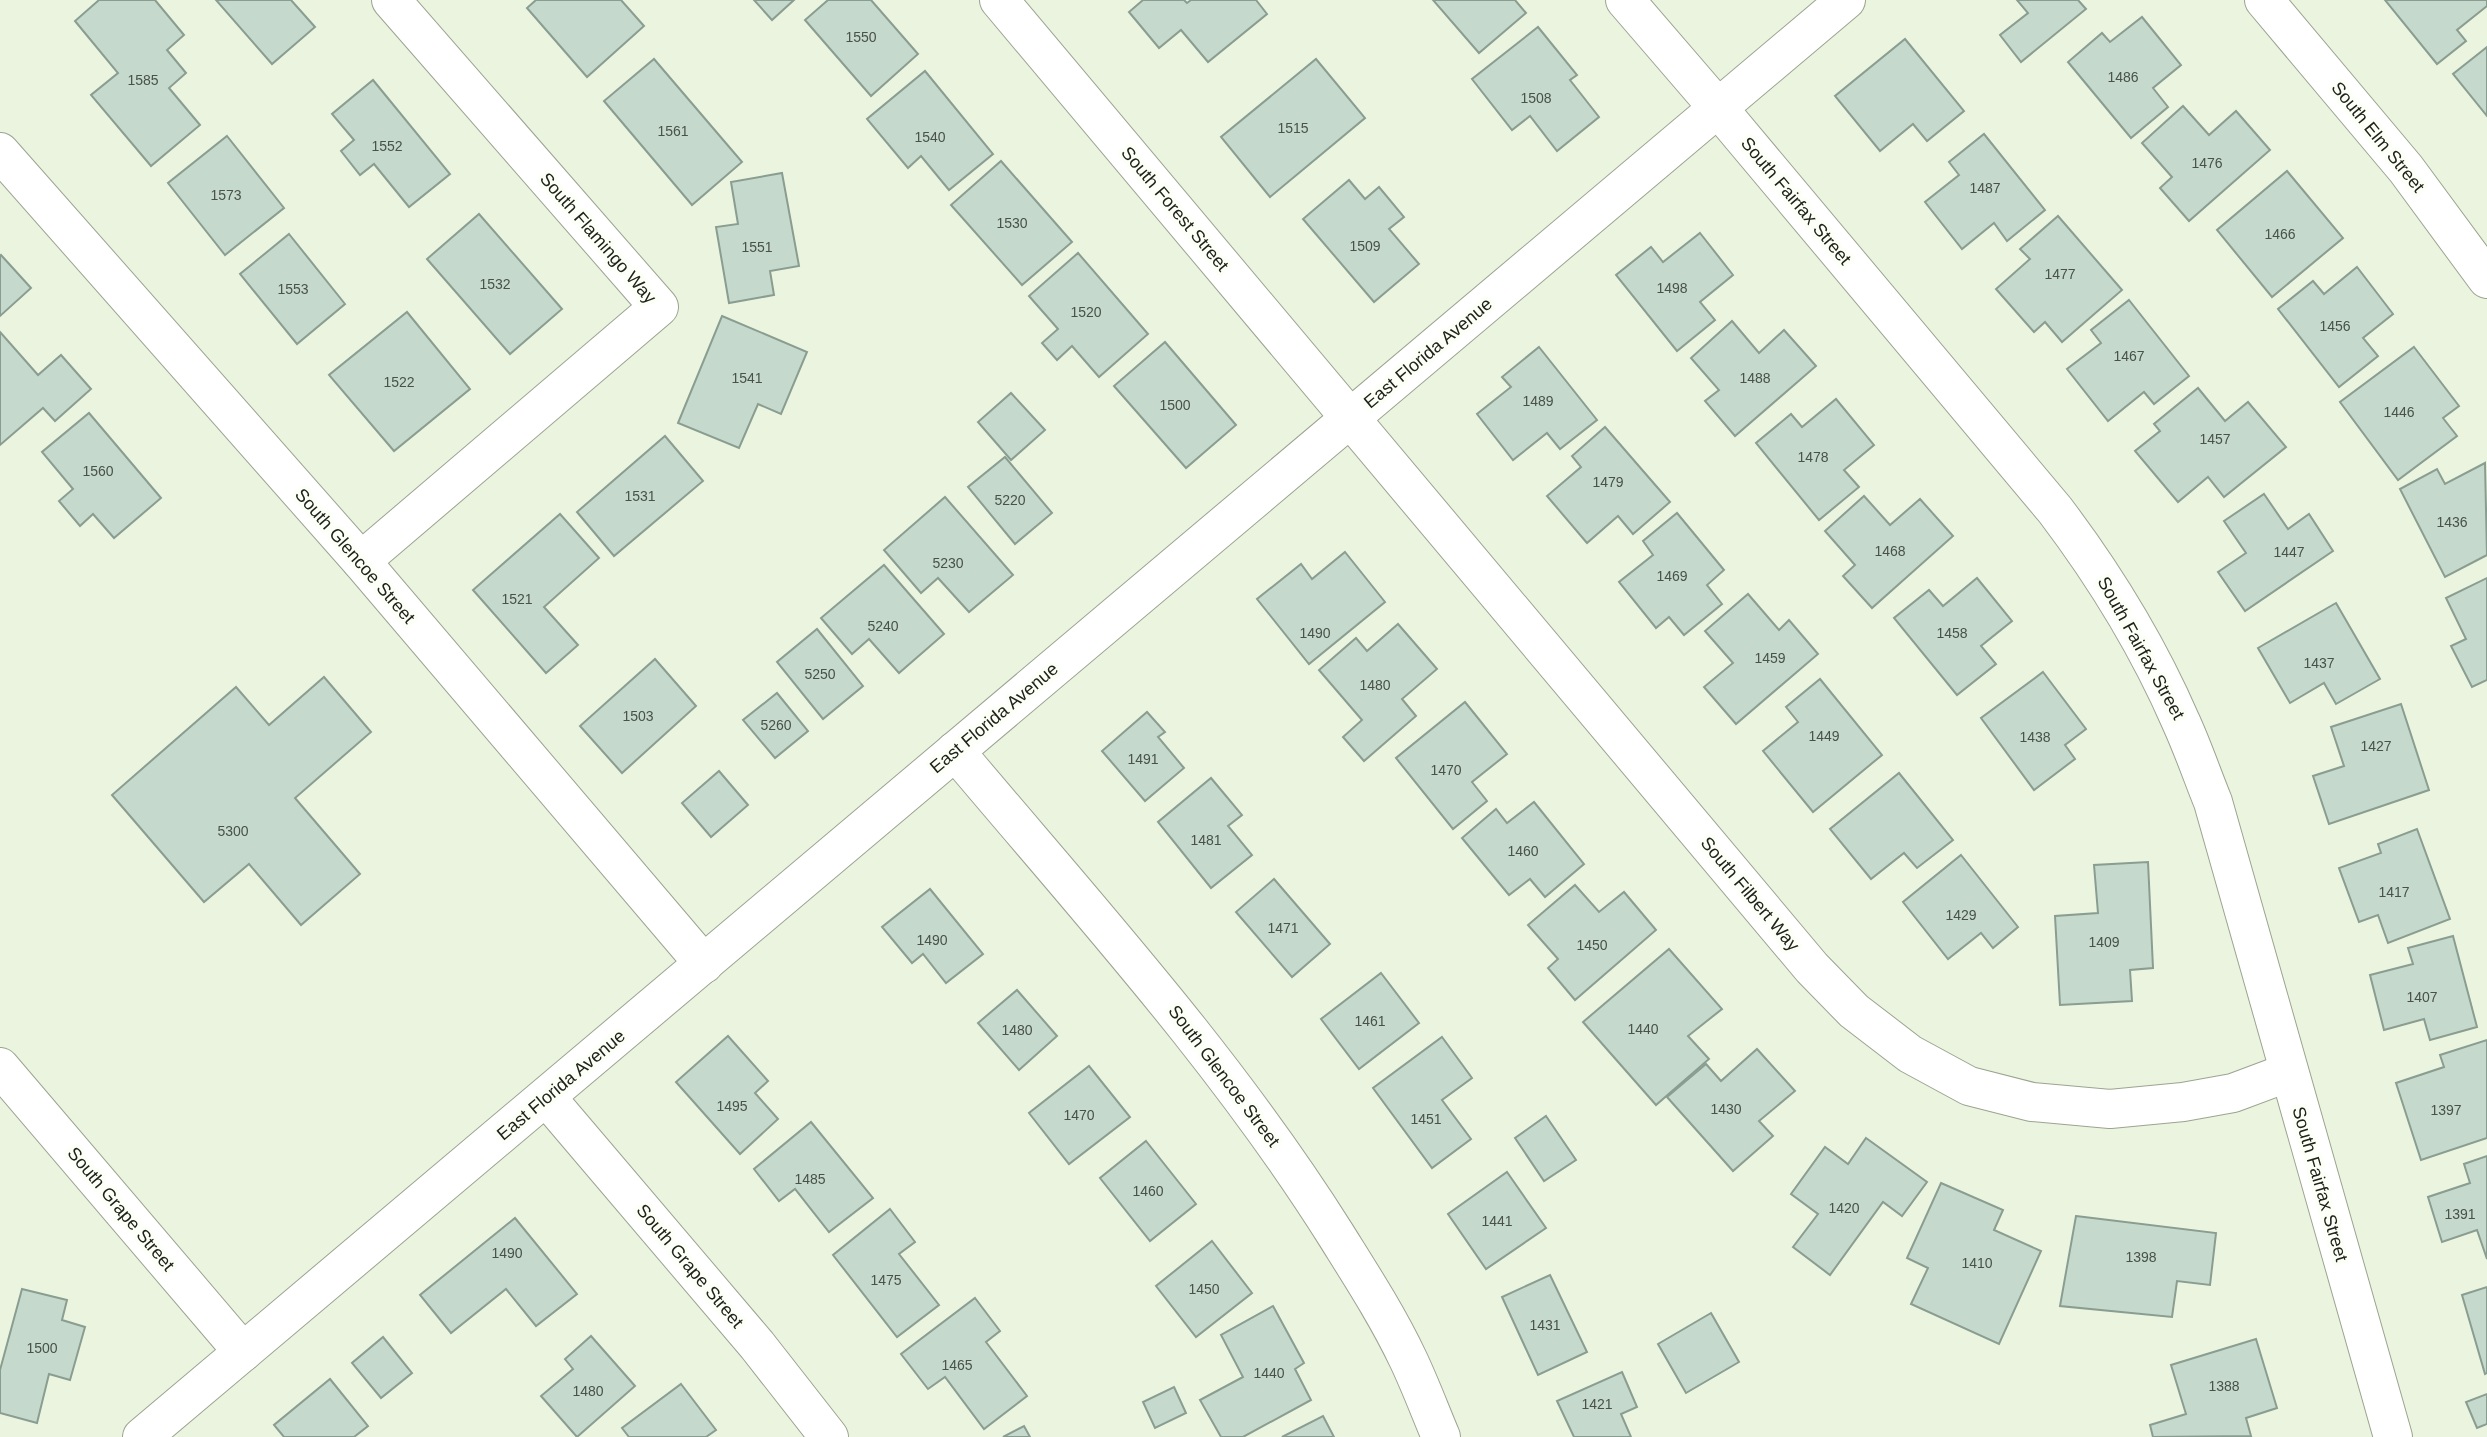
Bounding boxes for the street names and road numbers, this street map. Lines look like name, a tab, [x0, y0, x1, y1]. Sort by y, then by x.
street label: South Elm Street	[2327, 78, 2429, 196]
street label: South Fairfax Street	[1737, 133, 1855, 269]
street label: South Forest Street	[1117, 143, 1233, 275]
street label: South Flamingo Way	[536, 169, 660, 307]
street label: East Florida Avenue	[1360, 294, 1496, 412]
street label: South Glencoe Street	[291, 484, 419, 628]
street label: South Fairfax Street	[2093, 573, 2189, 723]
street label: East Florida Avenue	[926, 659, 1062, 777]
street label: South Filbert Way	[1697, 833, 1803, 955]
street label: South Glencoe Street	[1164, 1001, 1284, 1151]
street label: East Florida Avenue	[493, 1026, 629, 1144]
street label: South Fairfax Street	[2288, 1104, 2352, 1264]
street label: South Grape Street	[63, 1143, 179, 1275]
street label: South Grape Street	[632, 1200, 748, 1332]

